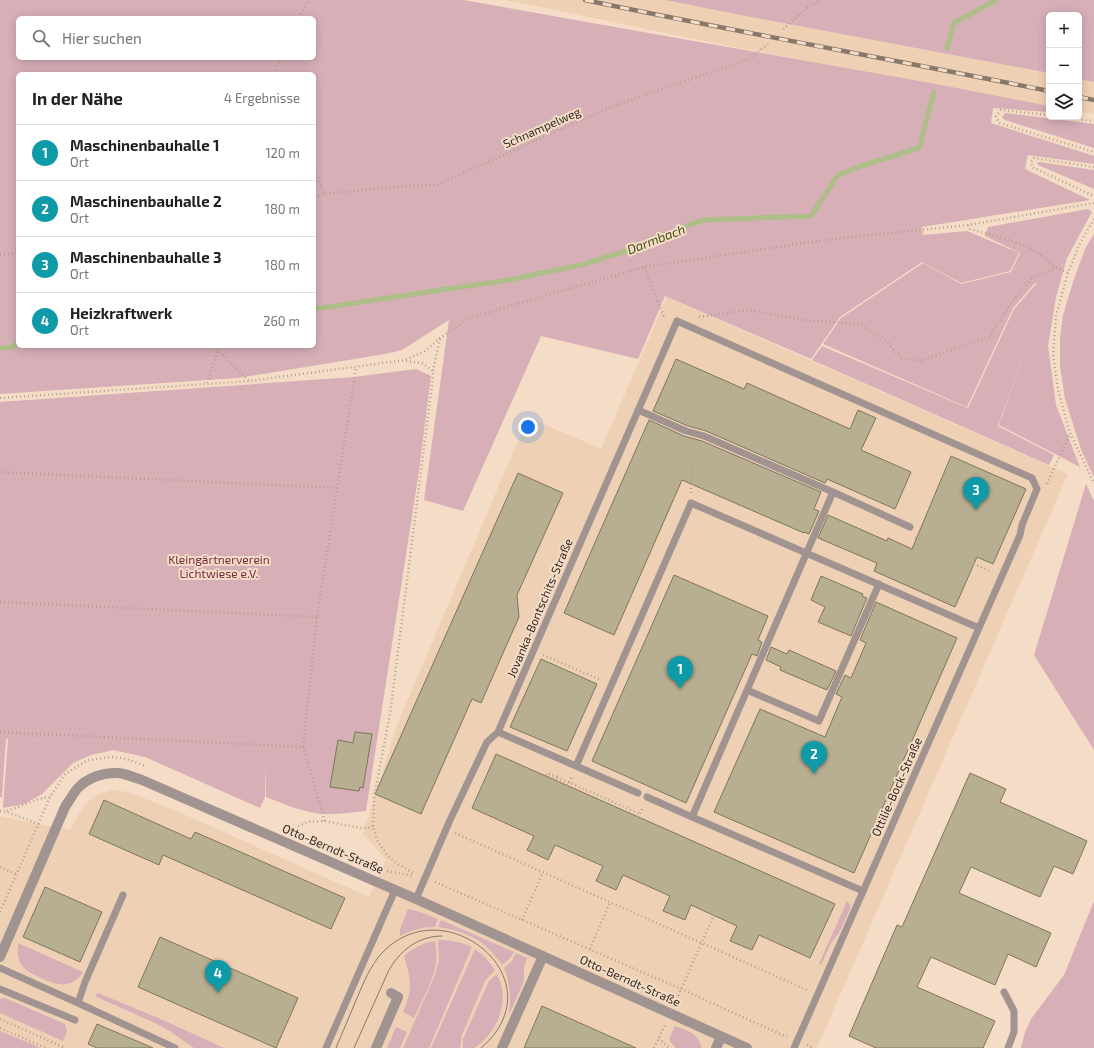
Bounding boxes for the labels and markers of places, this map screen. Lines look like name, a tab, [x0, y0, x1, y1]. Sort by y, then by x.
pin: 3	[963, 477, 989, 510]
pin: 1	[667, 656, 693, 689]
pin: 2	[801, 741, 827, 774]
pin: 4	[205, 960, 231, 993]

